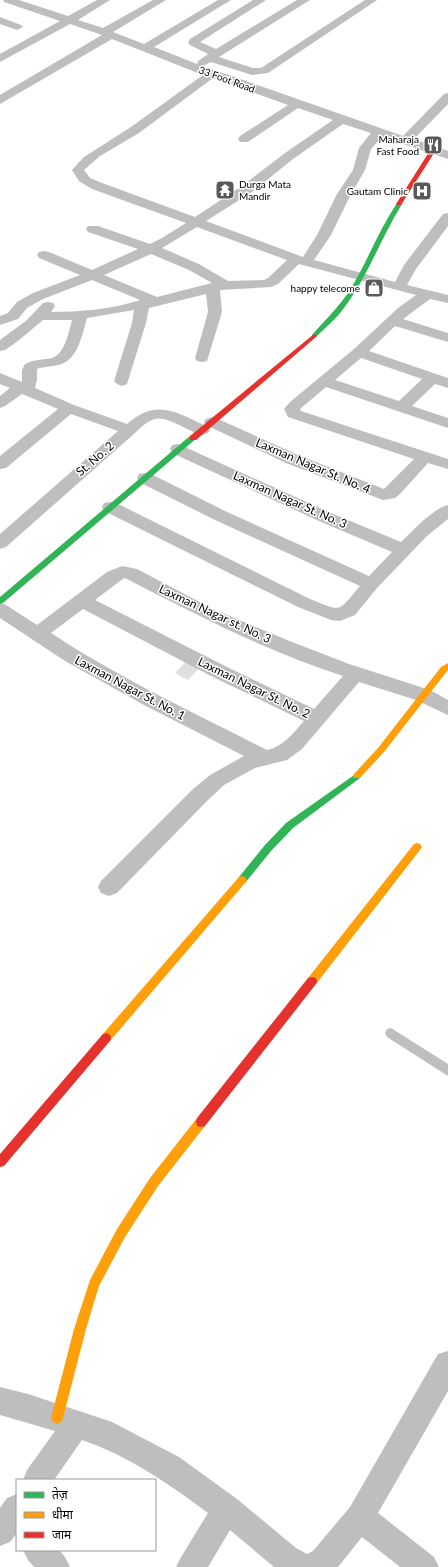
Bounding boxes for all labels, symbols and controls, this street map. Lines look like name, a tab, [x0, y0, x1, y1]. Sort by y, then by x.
street label: 33 Foot Road	[197, 63, 257, 95]
place label: Maharaja Fast Food	[376, 133, 419, 157]
restaurant icon: Maharaja Fast Food	[422, 134, 444, 156]
place label: Durga Mata Mandir	[239, 178, 291, 202]
temple icon: Durga Mata Mandir	[214, 179, 236, 201]
hospital icon: Gautam Clinic	[411, 180, 433, 202]
place label: Gautam Clinic	[347, 185, 408, 197]
shop icon: happy telecome	[363, 277, 385, 299]
place label: happy telecome	[291, 282, 360, 294]
street label: Laxman Nagar St. No. 4	[254, 435, 373, 497]
street label: St. No. 2	[73, 438, 117, 479]
street label: Laxman Nagar St. No. 3	[231, 468, 350, 531]
street label: Laxman Nagar st. No. 3	[157, 581, 274, 646]
street label: Laxman Nagar St. No. 1	[72, 652, 188, 723]
street label: Laxman Nagar St. No. 2	[196, 654, 313, 721]
legend	[16, 1479, 156, 1551]
text: तेज़	[52, 1487, 69, 1502]
text: धीमा	[52, 1507, 74, 1522]
text: जाम	[52, 1527, 72, 1542]

